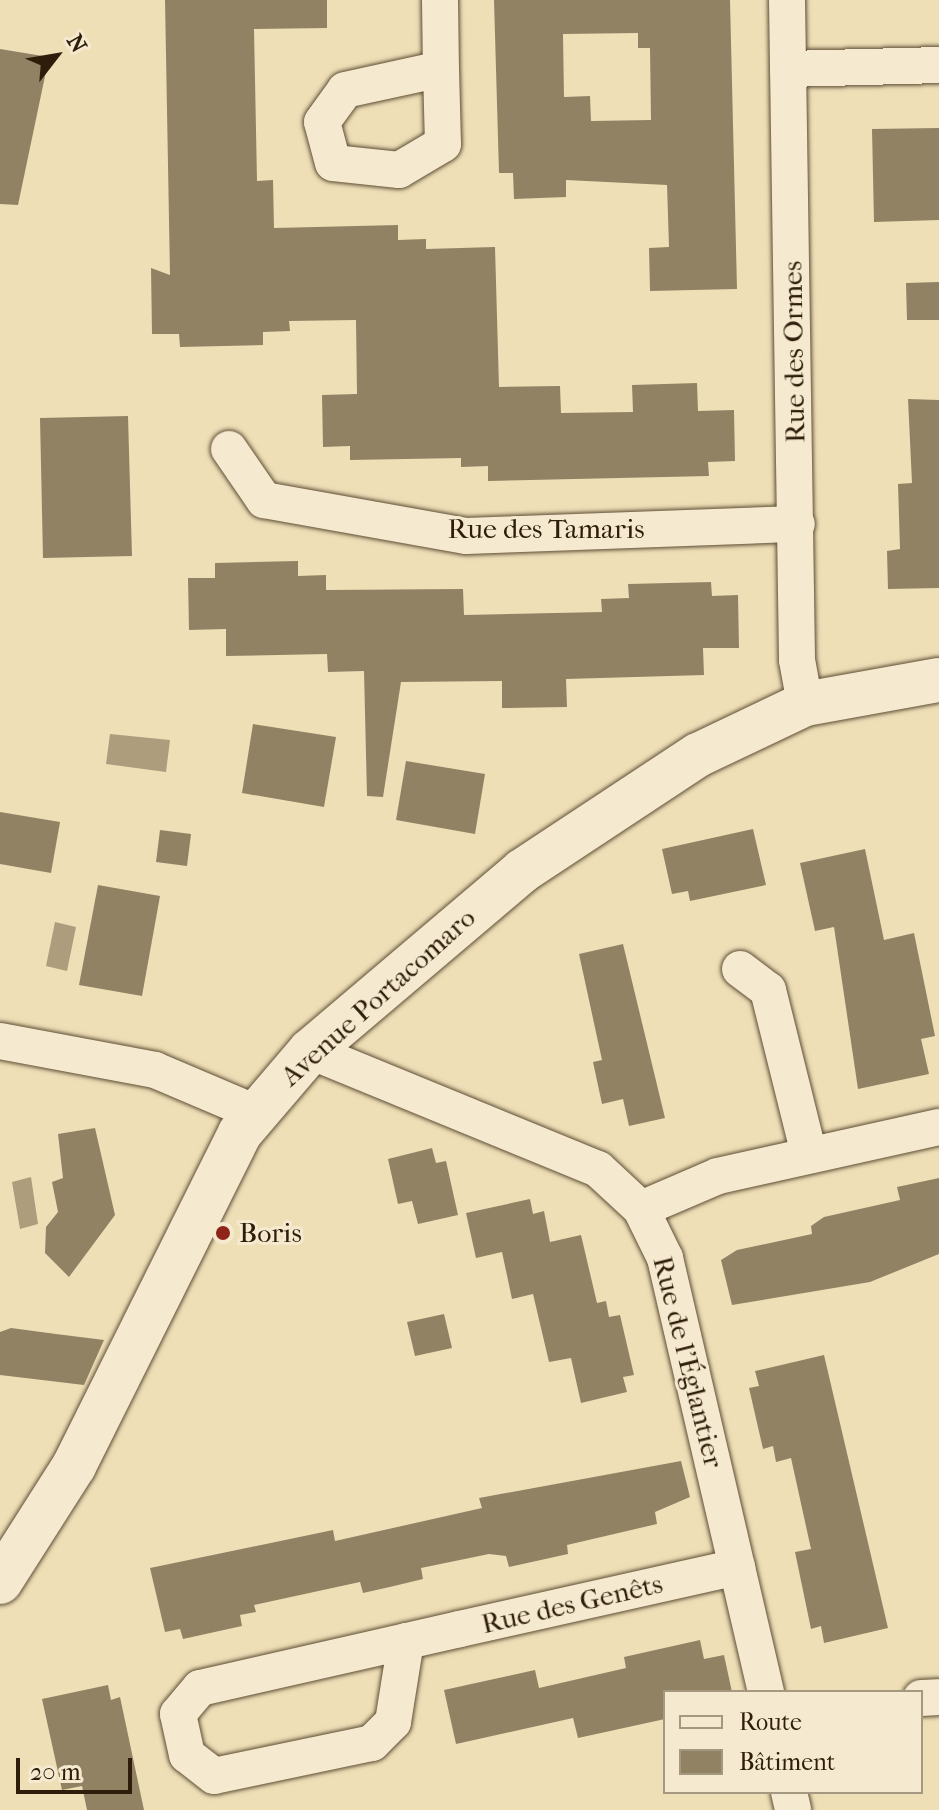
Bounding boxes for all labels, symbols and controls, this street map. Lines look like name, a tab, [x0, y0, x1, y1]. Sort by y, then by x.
north arrow	[16, 16, 96, 96]
text: N	[61, 30, 92, 57]
street label: Rue des Ormes	[776, 261, 812, 443]
street label: Rue des Tamaris	[447, 512, 645, 546]
street label: Avenue Portacomaro	[274, 901, 482, 1093]
place label: Boris	[239, 1216, 302, 1250]
marker: Boris	[214, 1224, 232, 1242]
street label: Rue de l'Églantier	[645, 1253, 731, 1471]
street label: Rue des Genêts	[478, 1567, 666, 1641]
legend	[663, 1690, 923, 1794]
text: Route	[739, 1708, 802, 1736]
scale bar	[20, 1742, 136, 1792]
text: Bâtiment	[739, 1748, 835, 1776]
text: 20 m	[30, 1758, 81, 1786]

